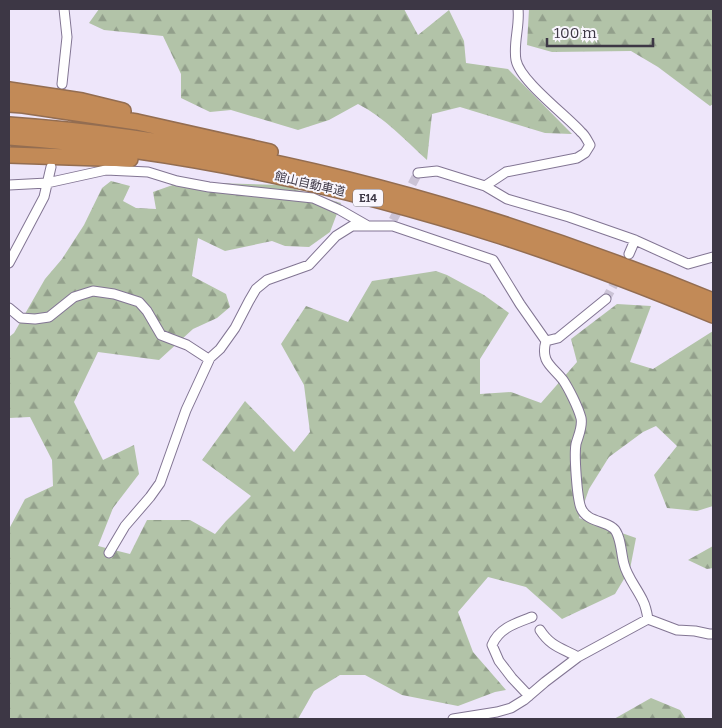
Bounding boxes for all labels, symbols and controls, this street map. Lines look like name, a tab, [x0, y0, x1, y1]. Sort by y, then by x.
scale bar	[547, 15, 653, 47]
text: 100 m	[554, 24, 597, 42]
street label: 館山自動車道	[273, 169, 347, 199]
road number: E14	[353, 190, 383, 207]

